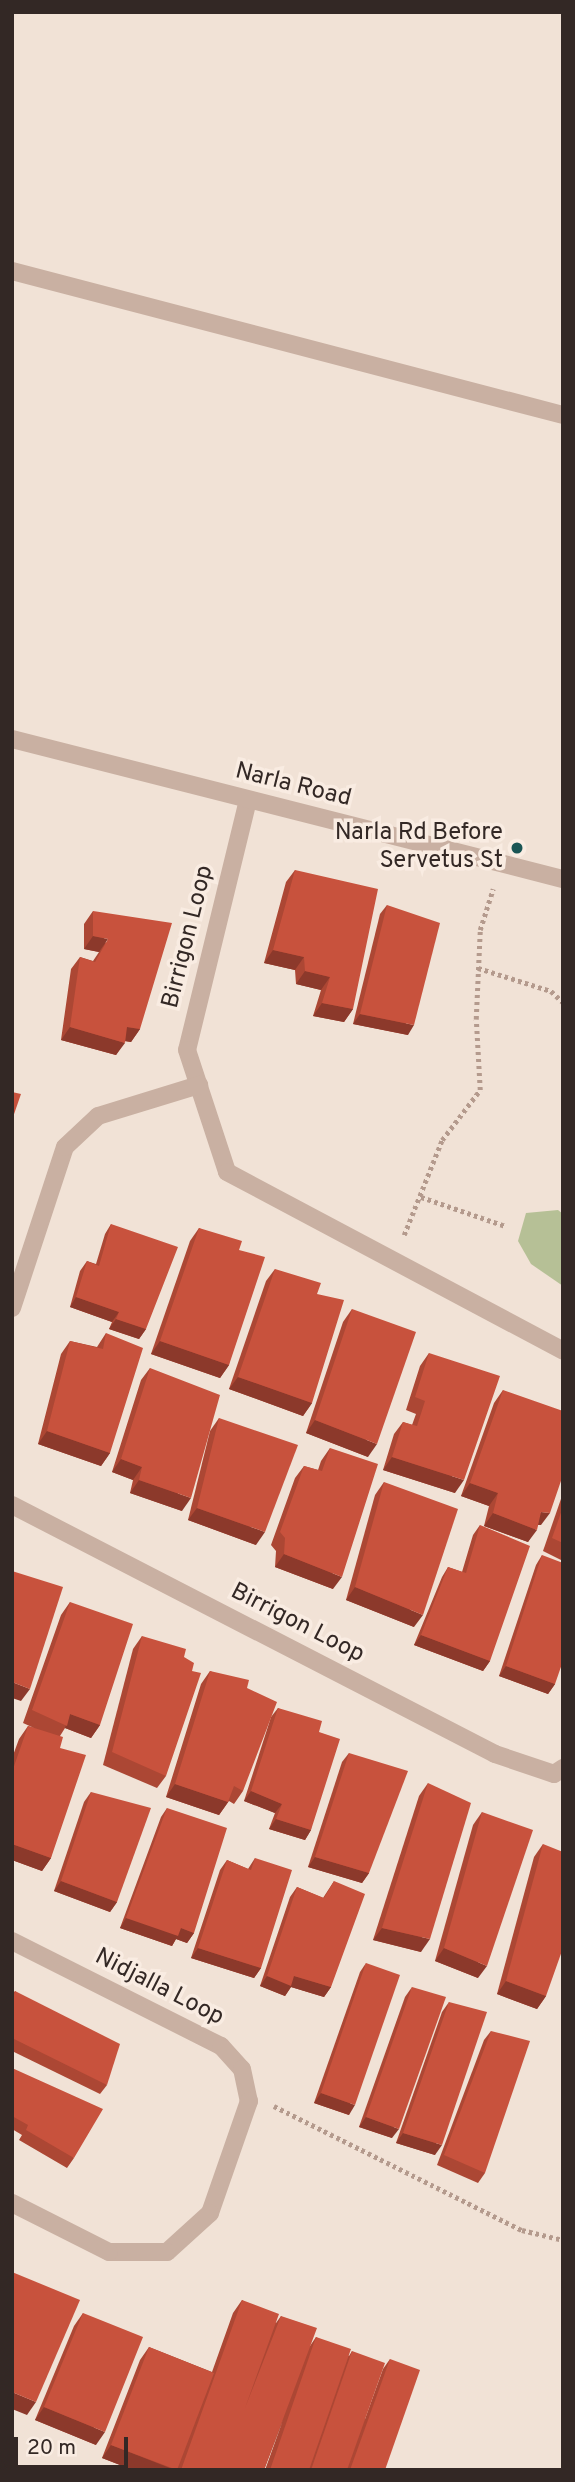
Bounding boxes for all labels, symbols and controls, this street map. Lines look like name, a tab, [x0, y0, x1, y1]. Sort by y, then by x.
street label: Narla Road	[232, 758, 354, 814]
place label: Narla Rd Before Servetus St	[335, 820, 503, 876]
marker: Narla Rd Before Servetus St	[509, 840, 525, 856]
street label: Birrigon Loop	[157, 863, 221, 1011]
street label: Birrigon Loop	[225, 1578, 369, 1670]
street label: Nidjalla Loop	[90, 1943, 228, 2033]
scale bar	[18, 2422, 131, 2466]
text: 20 m	[27, 2435, 76, 2462]

